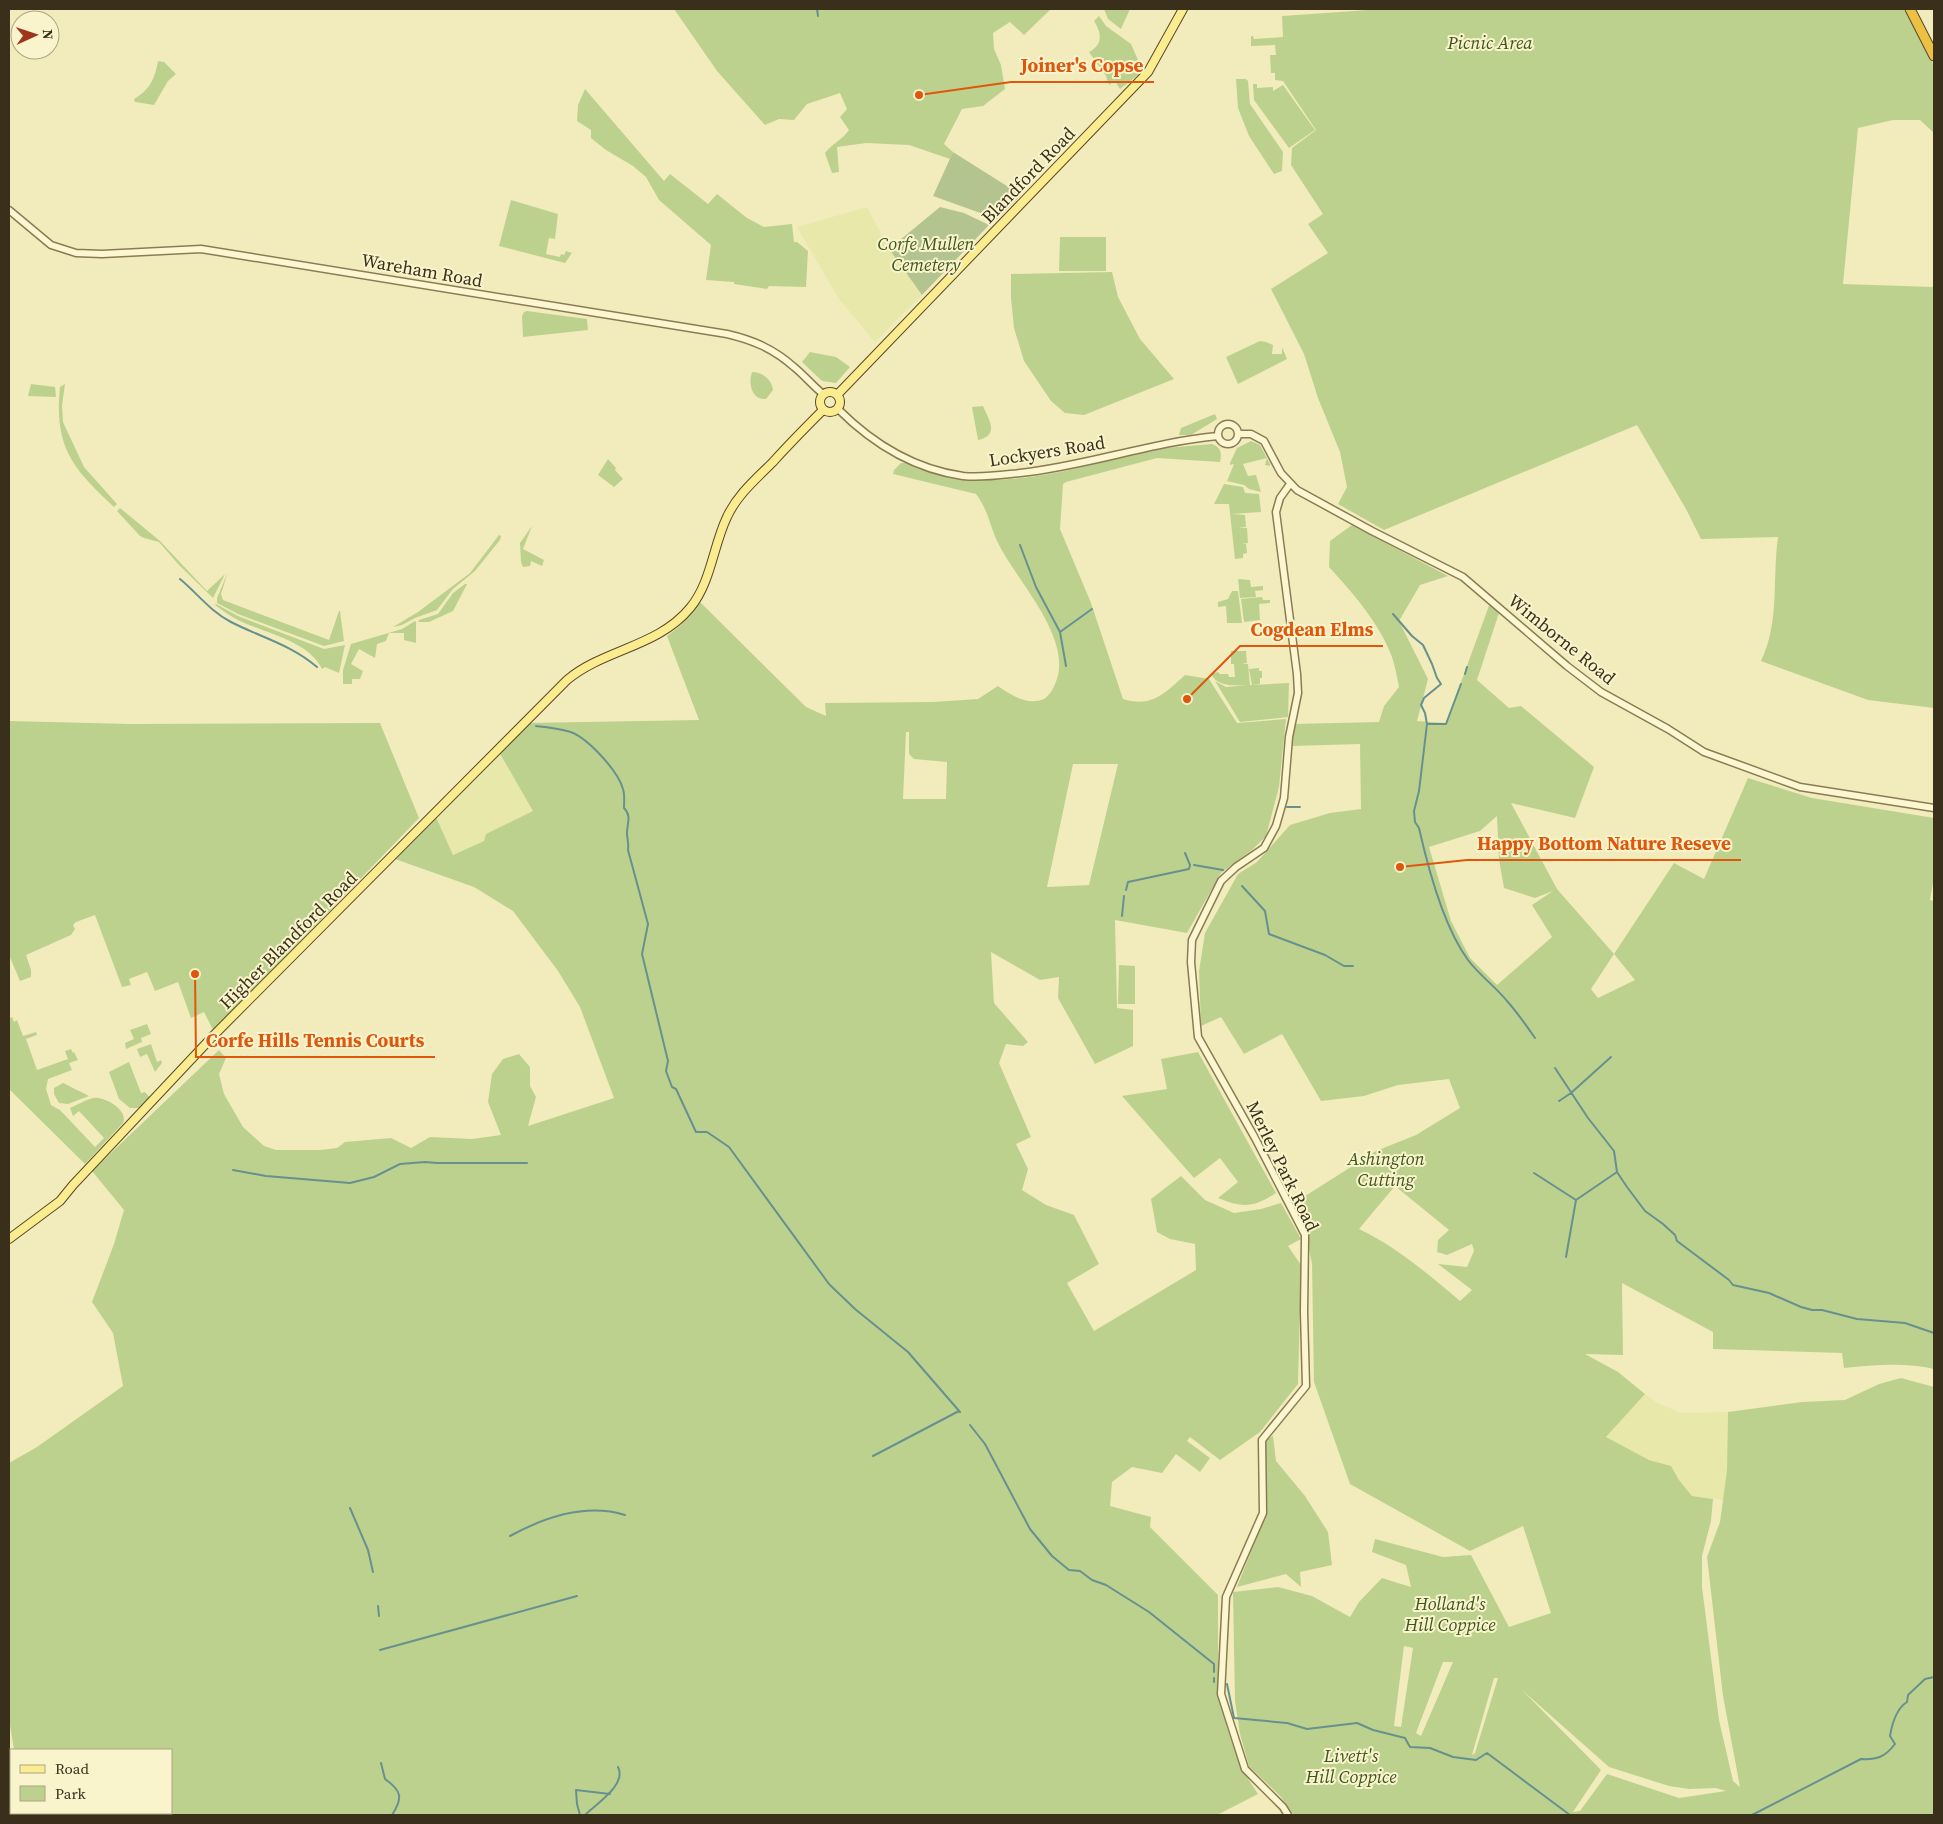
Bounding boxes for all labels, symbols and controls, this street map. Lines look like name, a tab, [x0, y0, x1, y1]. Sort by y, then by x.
north arrow	[10, 10, 60, 60]
text: N	[38, 29, 58, 40]
park label: Picnic Area	[1446, 30, 1533, 55]
callout: Joiner's Copse	[1011, 48, 1154, 82]
text: Joiner's Copse	[1019, 52, 1144, 78]
street label: Blandford Road	[976, 121, 1080, 229]
park label: Corfe Mullen Cemetery	[878, 231, 974, 277]
street label: Wareham Road	[359, 247, 485, 293]
street label: Lockyers Road	[987, 429, 1107, 473]
street label: Wimborne Road	[1503, 588, 1621, 690]
callout: Cogdean Elms	[1240, 612, 1383, 646]
text: Cogdean Elms	[1251, 616, 1374, 642]
callout: Happy Bottom Nature Reseve	[1467, 826, 1741, 860]
text: Happy Bottom Nature Reseve	[1477, 830, 1731, 856]
street label: Higher Blandford Road	[214, 866, 362, 1014]
callout: Corfe Hills Tennis Courts	[196, 1023, 435, 1057]
text: Corfe Hills Tennis Courts	[206, 1027, 425, 1053]
street label: Merley Park Road	[1241, 1097, 1325, 1235]
park label: Ashington Cutting	[1346, 1146, 1425, 1192]
park label: Holland's Hill Coppice	[1403, 1591, 1496, 1637]
park label: Livett's Hill Coppice	[1304, 1743, 1397, 1789]
legend	[10, 1749, 172, 1814]
text: Road	[55, 1758, 89, 1779]
text: Park	[55, 1783, 87, 1804]

